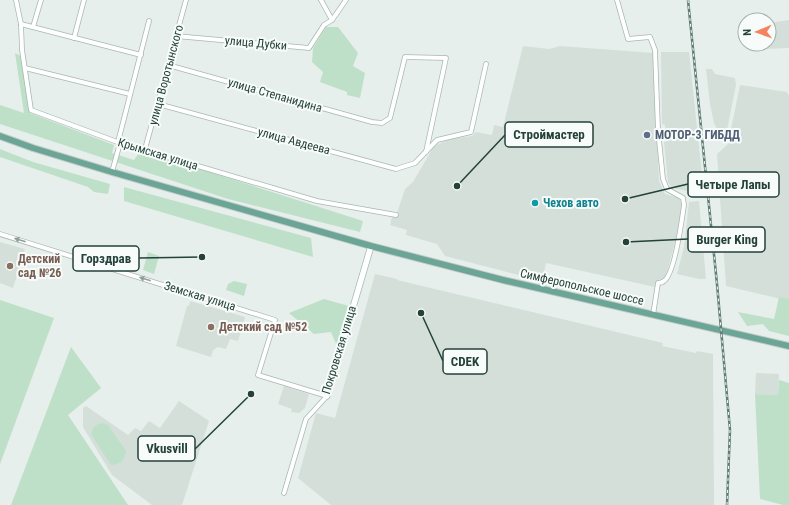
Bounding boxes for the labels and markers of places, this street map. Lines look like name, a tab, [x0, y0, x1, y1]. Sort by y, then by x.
callout: Строймастер	[505, 122, 593, 147]
place label: МОТОР-3 ГИБДД	[655, 128, 740, 142]
marker: МОТОР-3 ГИБДД	[642, 130, 652, 140]
callout: Четыре Лапы	[688, 172, 779, 197]
place label: Чехов авто	[543, 196, 599, 210]
marker: Чехов авто	[530, 198, 540, 208]
callout: Burger King	[688, 227, 765, 252]
callout: Горздрав	[73, 246, 139, 271]
place label: Детский сад №26	[18, 252, 61, 280]
marker: Детский сад №26	[5, 261, 15, 271]
place label: Детский сад №52	[219, 320, 307, 334]
marker: Детский сад №52	[206, 322, 216, 332]
callout: CDEK	[443, 349, 487, 374]
callout: Vkusvill	[138, 436, 195, 461]

